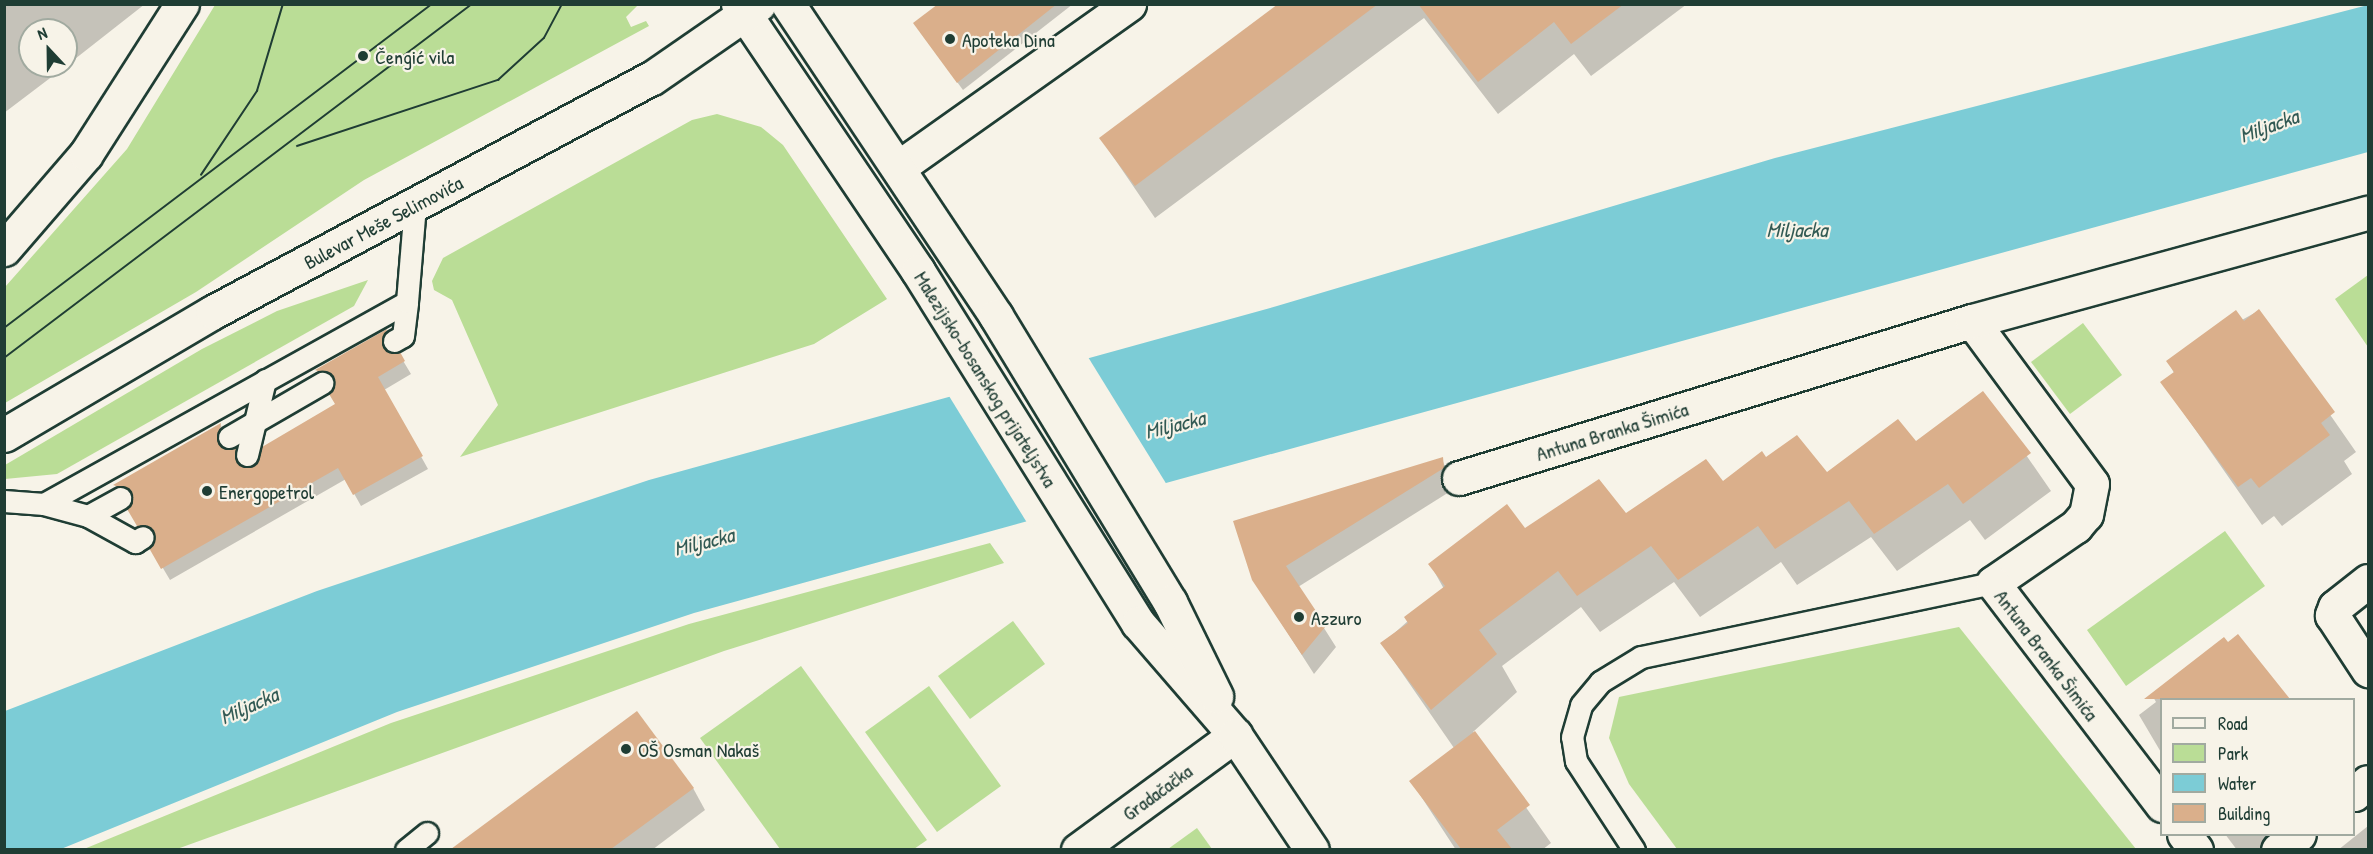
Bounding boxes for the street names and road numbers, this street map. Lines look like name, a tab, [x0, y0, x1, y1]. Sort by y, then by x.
street label: Bulevar Meše Selimovića	[300, 170, 466, 274]
street label: Malezijsko-bosanskog prijateljstva	[910, 267, 1062, 491]
street label: Antuna Branka Šimića	[1533, 396, 1691, 466]
street label: Antuna Branka Šimića	[1990, 585, 2104, 725]
street label: Gradačačka	[1117, 759, 1197, 825]

